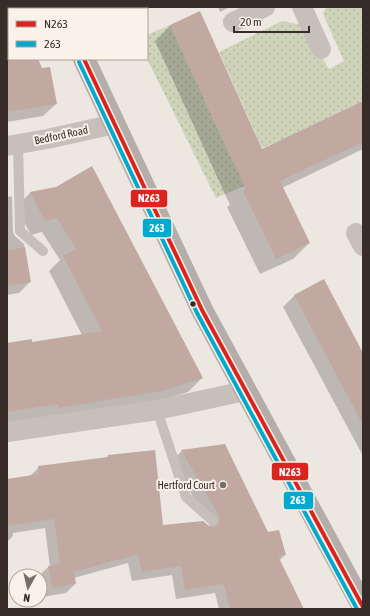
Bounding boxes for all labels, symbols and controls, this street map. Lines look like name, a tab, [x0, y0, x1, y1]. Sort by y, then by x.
legend	[8, 8, 148, 60]
scale bar	[234, 8, 309, 34]
text: 20 m	[240, 15, 262, 29]
text: N263	[44, 17, 68, 31]
text: 263	[44, 37, 61, 51]
street label: Bedford Road	[33, 123, 89, 147]
line badge: N263	[130, 189, 168, 208]
text: N263	[138, 192, 160, 204]
line badge: 263	[142, 218, 172, 238]
text: 263	[149, 222, 165, 234]
unlabelled marker	[188, 299, 198, 309]
line badge: N263	[271, 462, 309, 481]
text: N263	[279, 466, 301, 478]
place label: Hertford Court	[157, 479, 215, 491]
marker: Hertford Court	[218, 480, 228, 490]
line badge: 263	[283, 491, 314, 510]
text: 263	[290, 494, 306, 506]
north arrow	[8, 568, 48, 608]
text: N	[23, 592, 31, 604]

